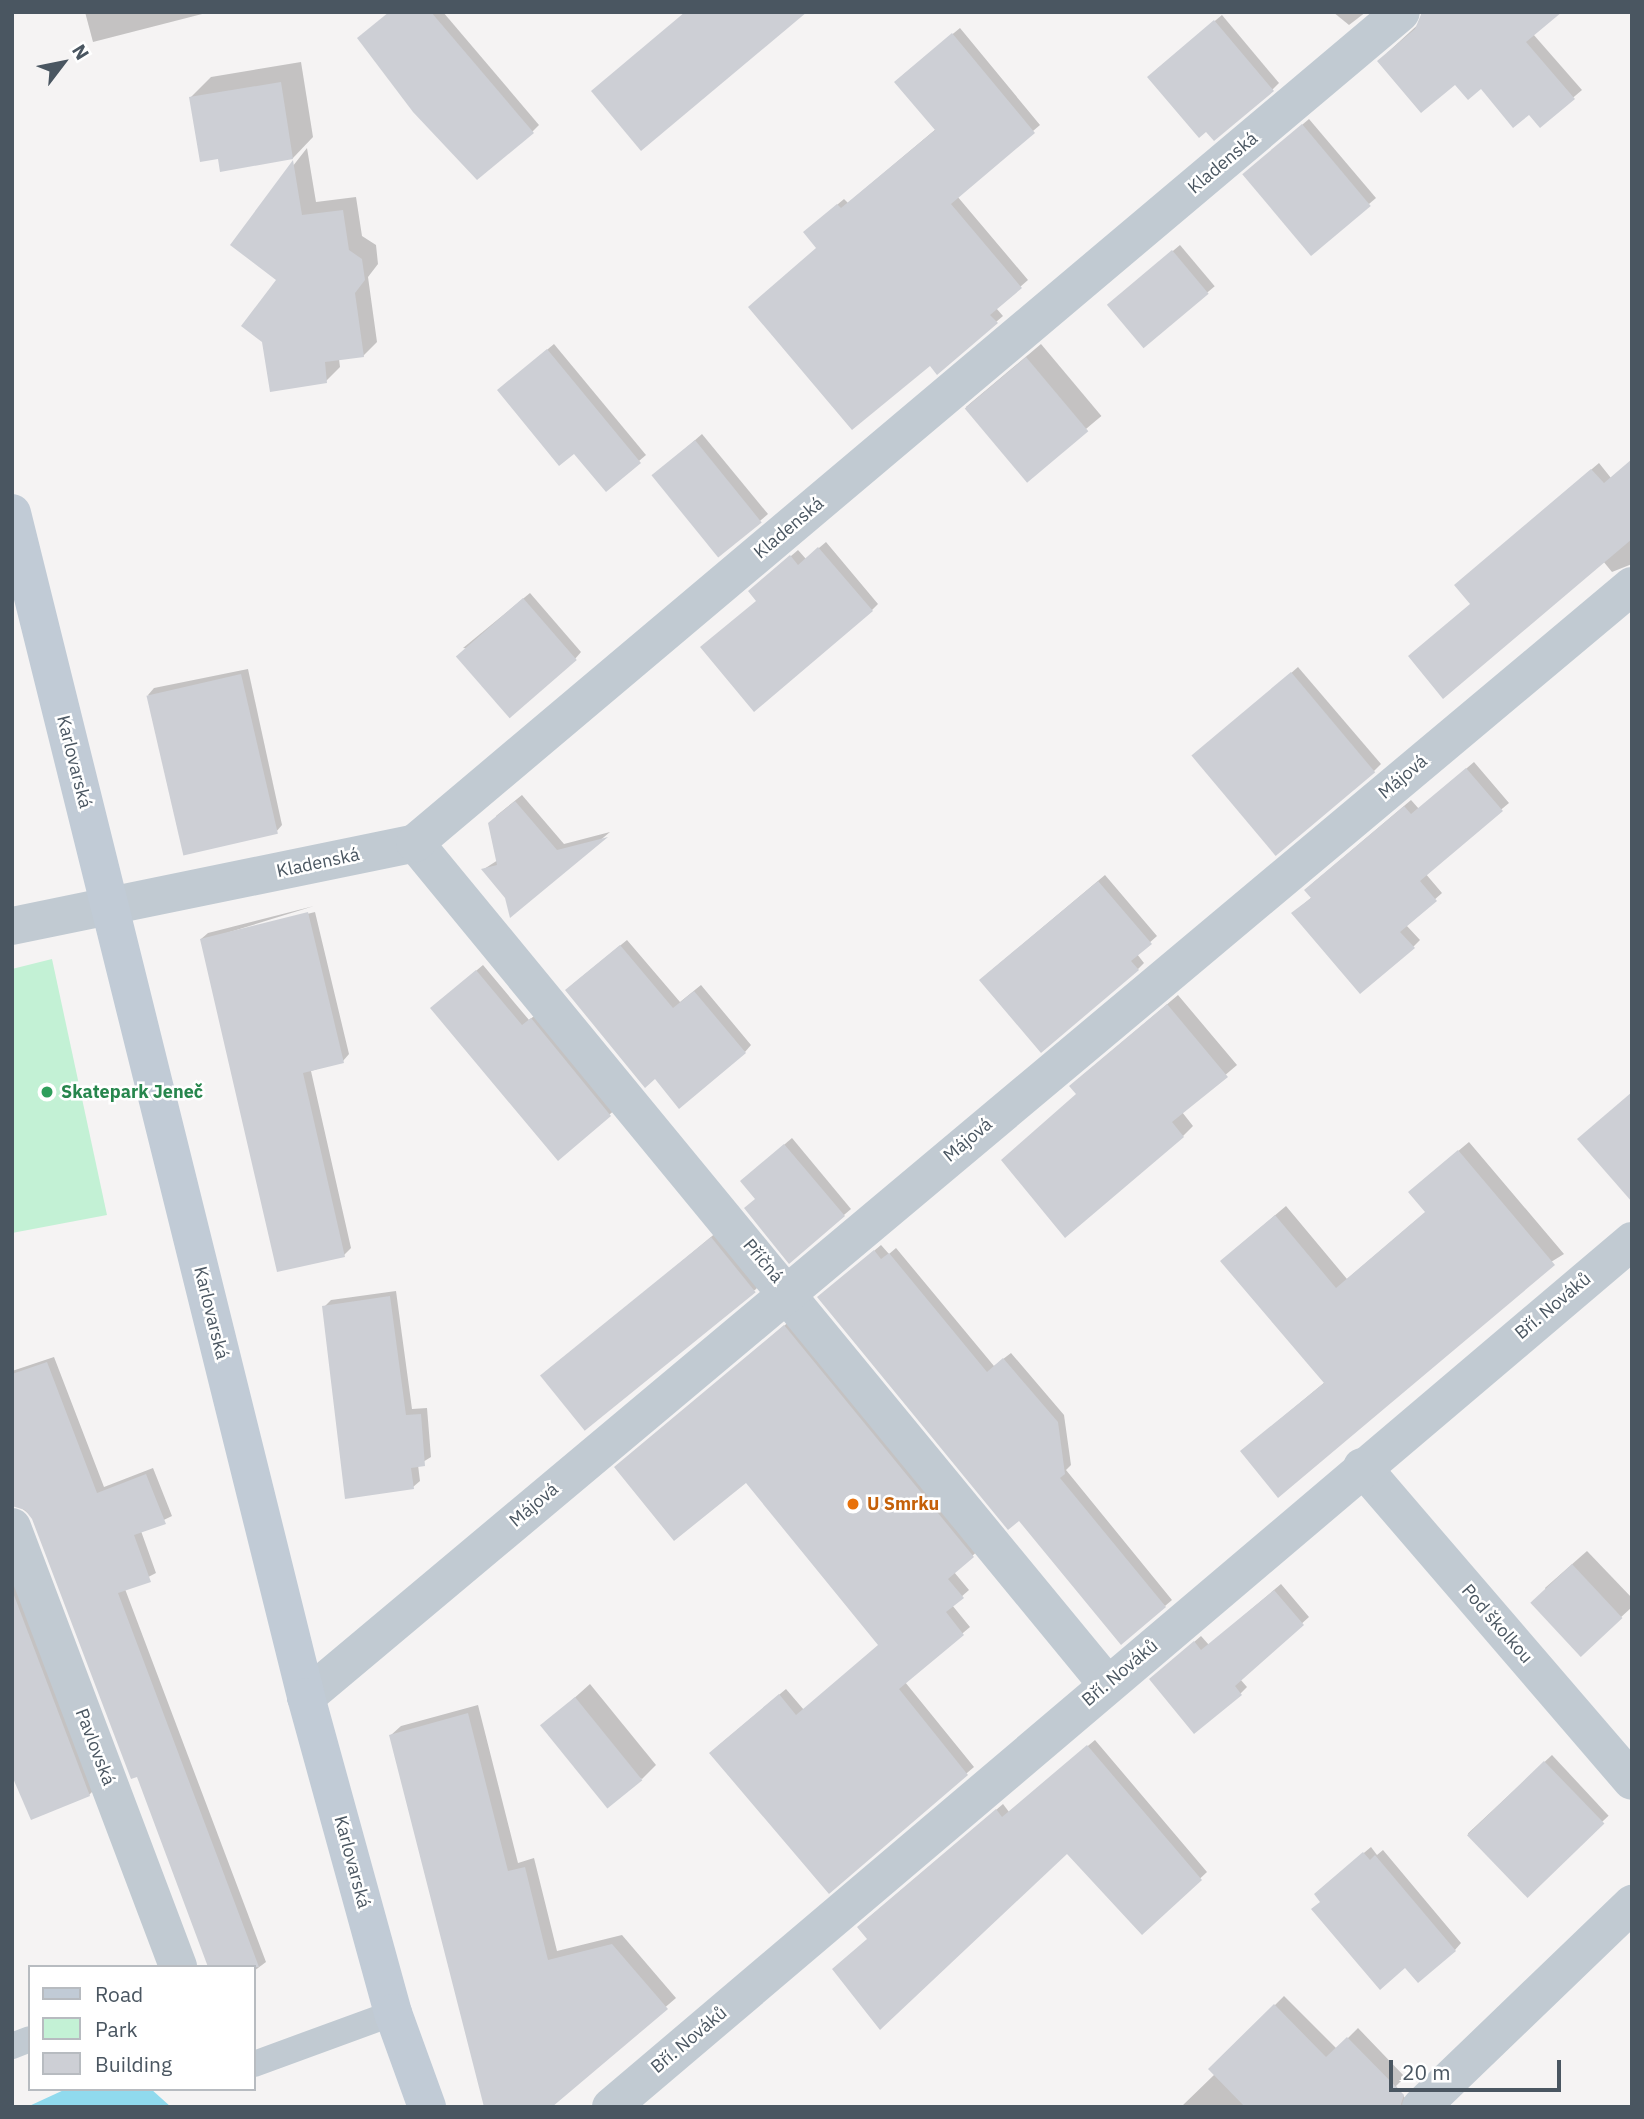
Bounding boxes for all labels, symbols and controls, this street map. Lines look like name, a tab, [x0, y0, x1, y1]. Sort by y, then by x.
north arrow	[28, 28, 98, 98]
text: N	[67, 40, 95, 64]
street label: Kladenská	[1184, 128, 1262, 198]
street label: Kladenská	[750, 493, 828, 563]
street label: Karlovarská	[52, 713, 96, 811]
street label: Májová	[1374, 750, 1432, 804]
street label: Kladenská	[275, 844, 361, 882]
place label: Skatepark Jeneč	[61, 1081, 203, 1103]
marker: Skatepark Jeneč	[39, 1084, 55, 1100]
street label: Májová	[939, 1113, 997, 1167]
street label: Příčná	[738, 1235, 788, 1287]
street label: Karlovarská	[189, 1264, 233, 1362]
street label: Bří. Nováků	[1511, 1268, 1595, 1344]
street label: Májová	[505, 1478, 563, 1532]
place label: U Smrku	[867, 1493, 939, 1515]
marker: U Smrku	[845, 1496, 861, 1512]
street label: Pod školkou	[1457, 1580, 1537, 1668]
street label: Bří. Nováků	[1078, 1635, 1162, 1711]
street label: Pavlovská	[70, 1706, 120, 1788]
street label: Karlovarská	[329, 1813, 375, 1911]
legend	[28, 1965, 256, 2091]
text: Road	[95, 1980, 143, 2008]
street label: Bří. Nováků	[647, 2002, 731, 2078]
text: Park	[95, 2015, 138, 2043]
scale bar	[1392, 2046, 1564, 2090]
text: Building	[95, 2050, 172, 2078]
text: 20 m	[1402, 2058, 1451, 2086]

